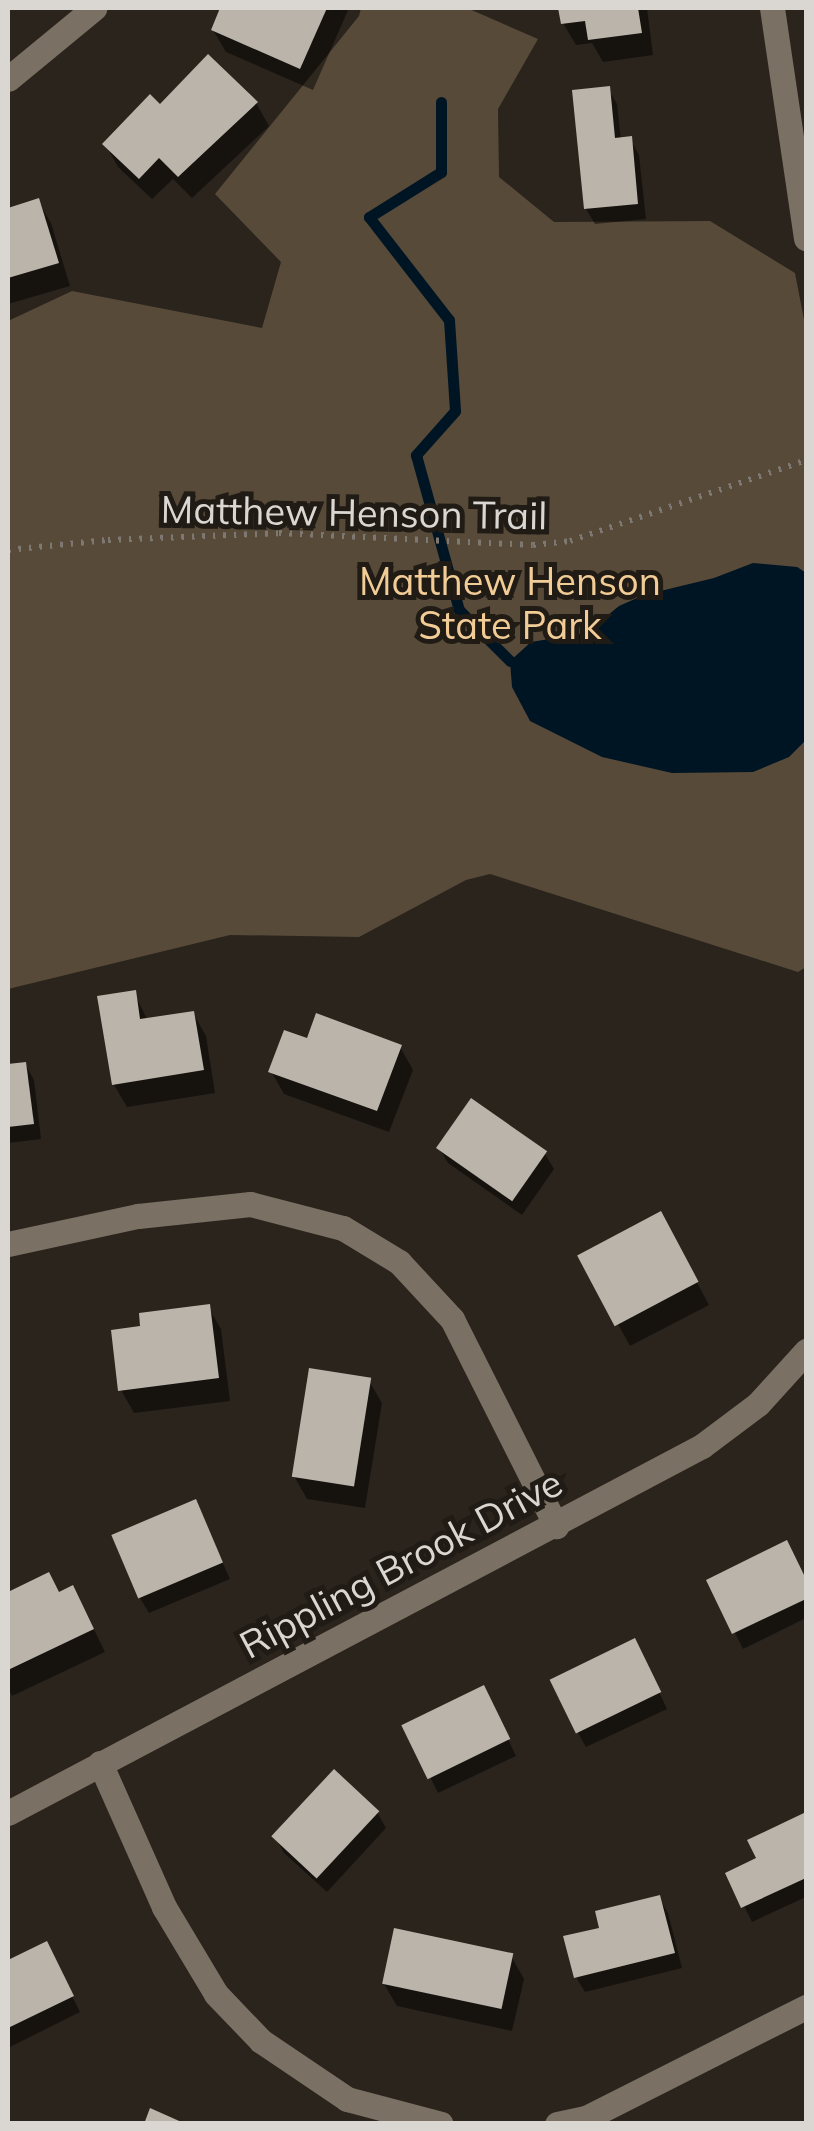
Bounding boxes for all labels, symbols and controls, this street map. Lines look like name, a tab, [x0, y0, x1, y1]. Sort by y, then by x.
street label: Matthew Henson Trail	[160, 487, 548, 539]
park label: Matthew Henson State Park	[359, 559, 661, 648]
street label: Rippling Brook Drive	[232, 1460, 570, 1668]

